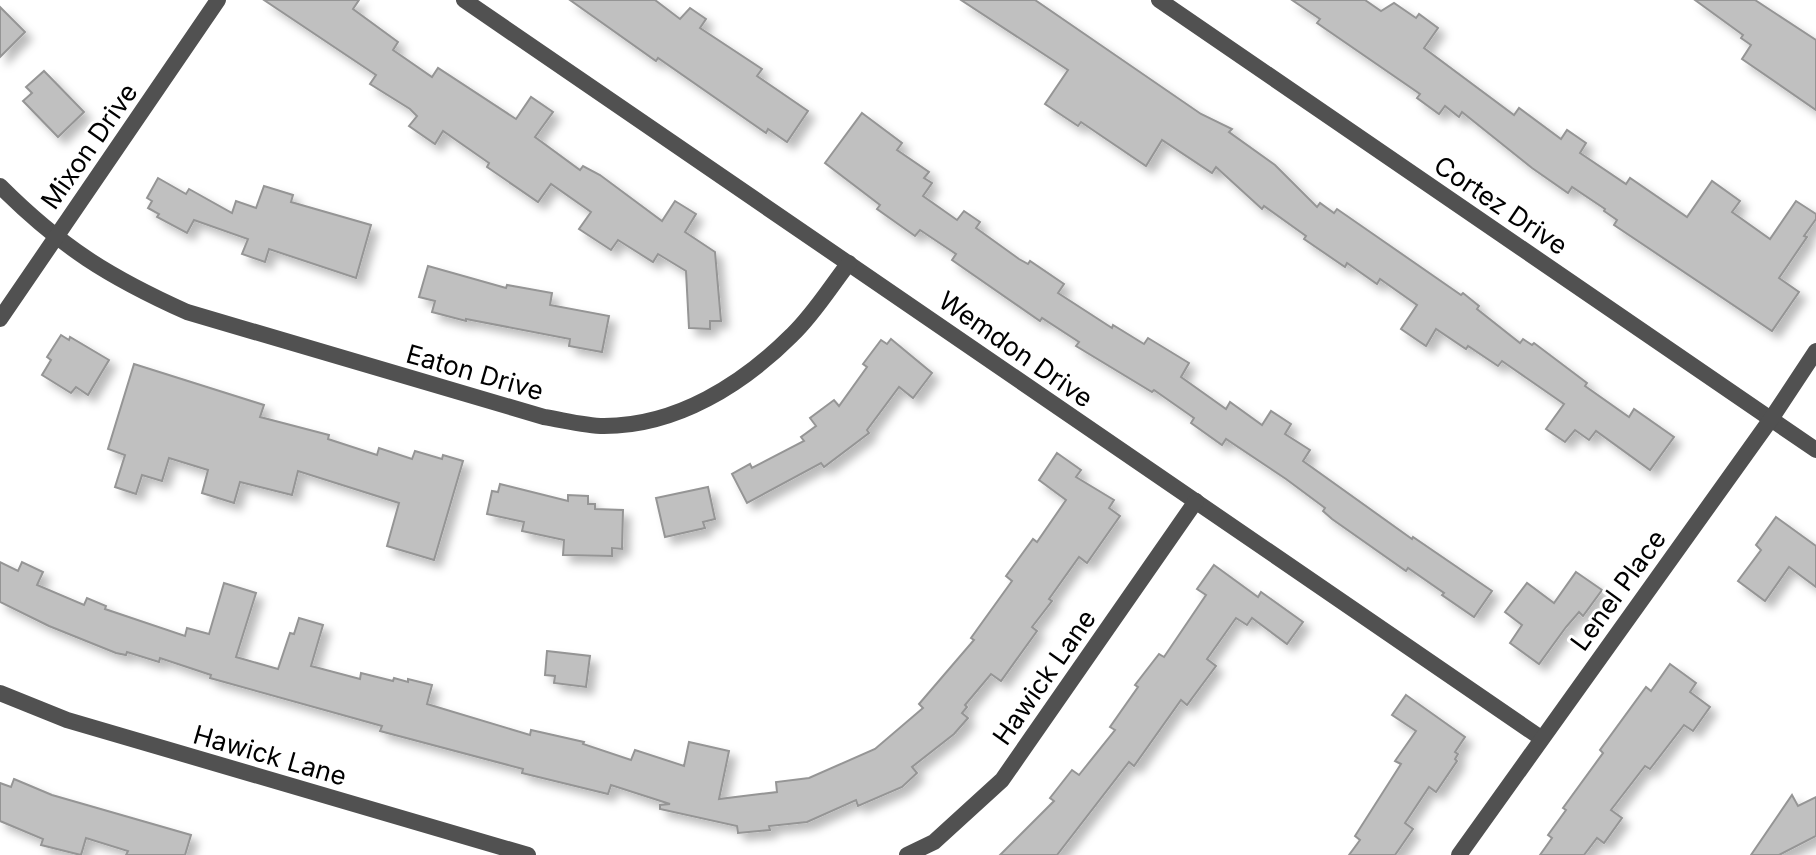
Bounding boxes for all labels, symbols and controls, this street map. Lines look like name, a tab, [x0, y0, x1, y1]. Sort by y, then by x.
street label: Mixon Drive	[34, 77, 144, 215]
street label: Cortez Drive	[1428, 149, 1574, 261]
street label: Wemdon Drive	[933, 284, 1099, 414]
street label: Eaton Drive	[403, 338, 547, 406]
street label: Lenel Place	[1564, 524, 1672, 656]
street label: Hawick Lane	[986, 603, 1102, 751]
street label: Hawick Lane	[190, 718, 350, 792]

